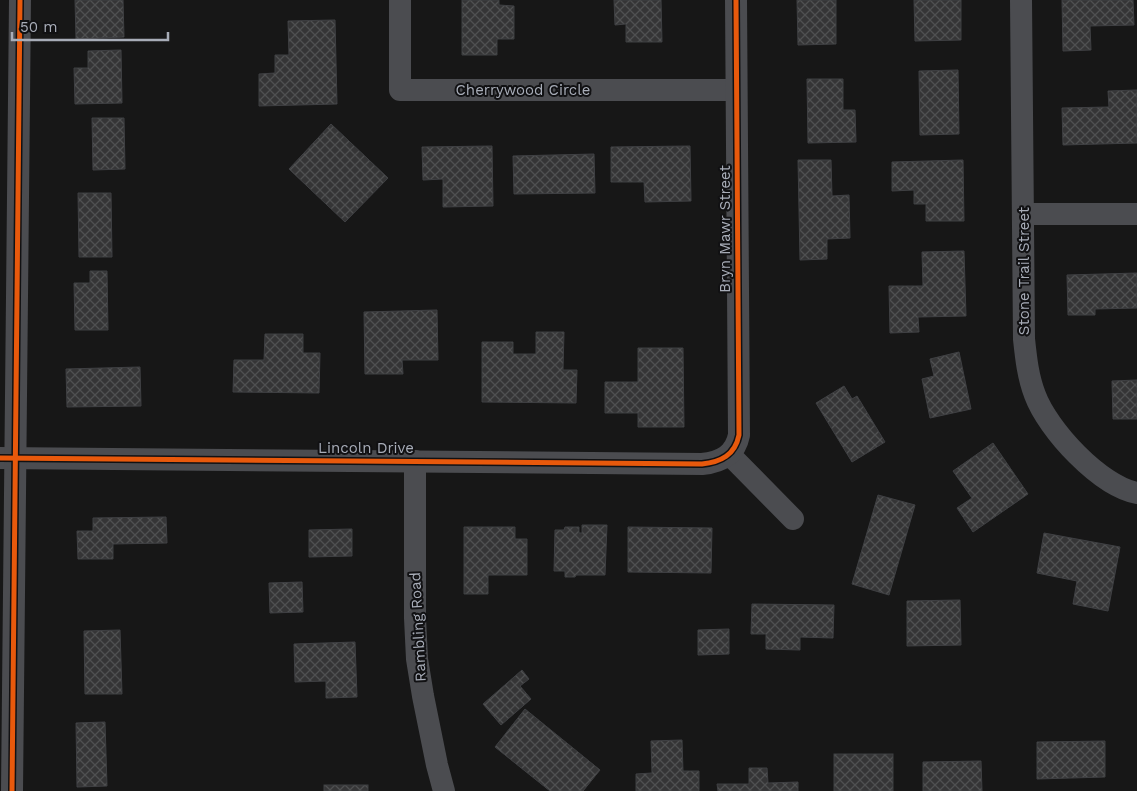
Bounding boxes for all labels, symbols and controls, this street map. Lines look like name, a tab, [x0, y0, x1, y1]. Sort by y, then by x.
scale bar	[12, 10, 169, 42]
text: 50 m	[20, 18, 57, 36]
street label: Cherrywood Circle	[456, 81, 590, 99]
street label: Bryn Mawr Street	[716, 164, 734, 293]
street label: Stone Trail Street	[1015, 206, 1033, 335]
street label: Lincoln Drive	[318, 439, 414, 457]
street label: Rambling Road	[406, 572, 430, 682]

